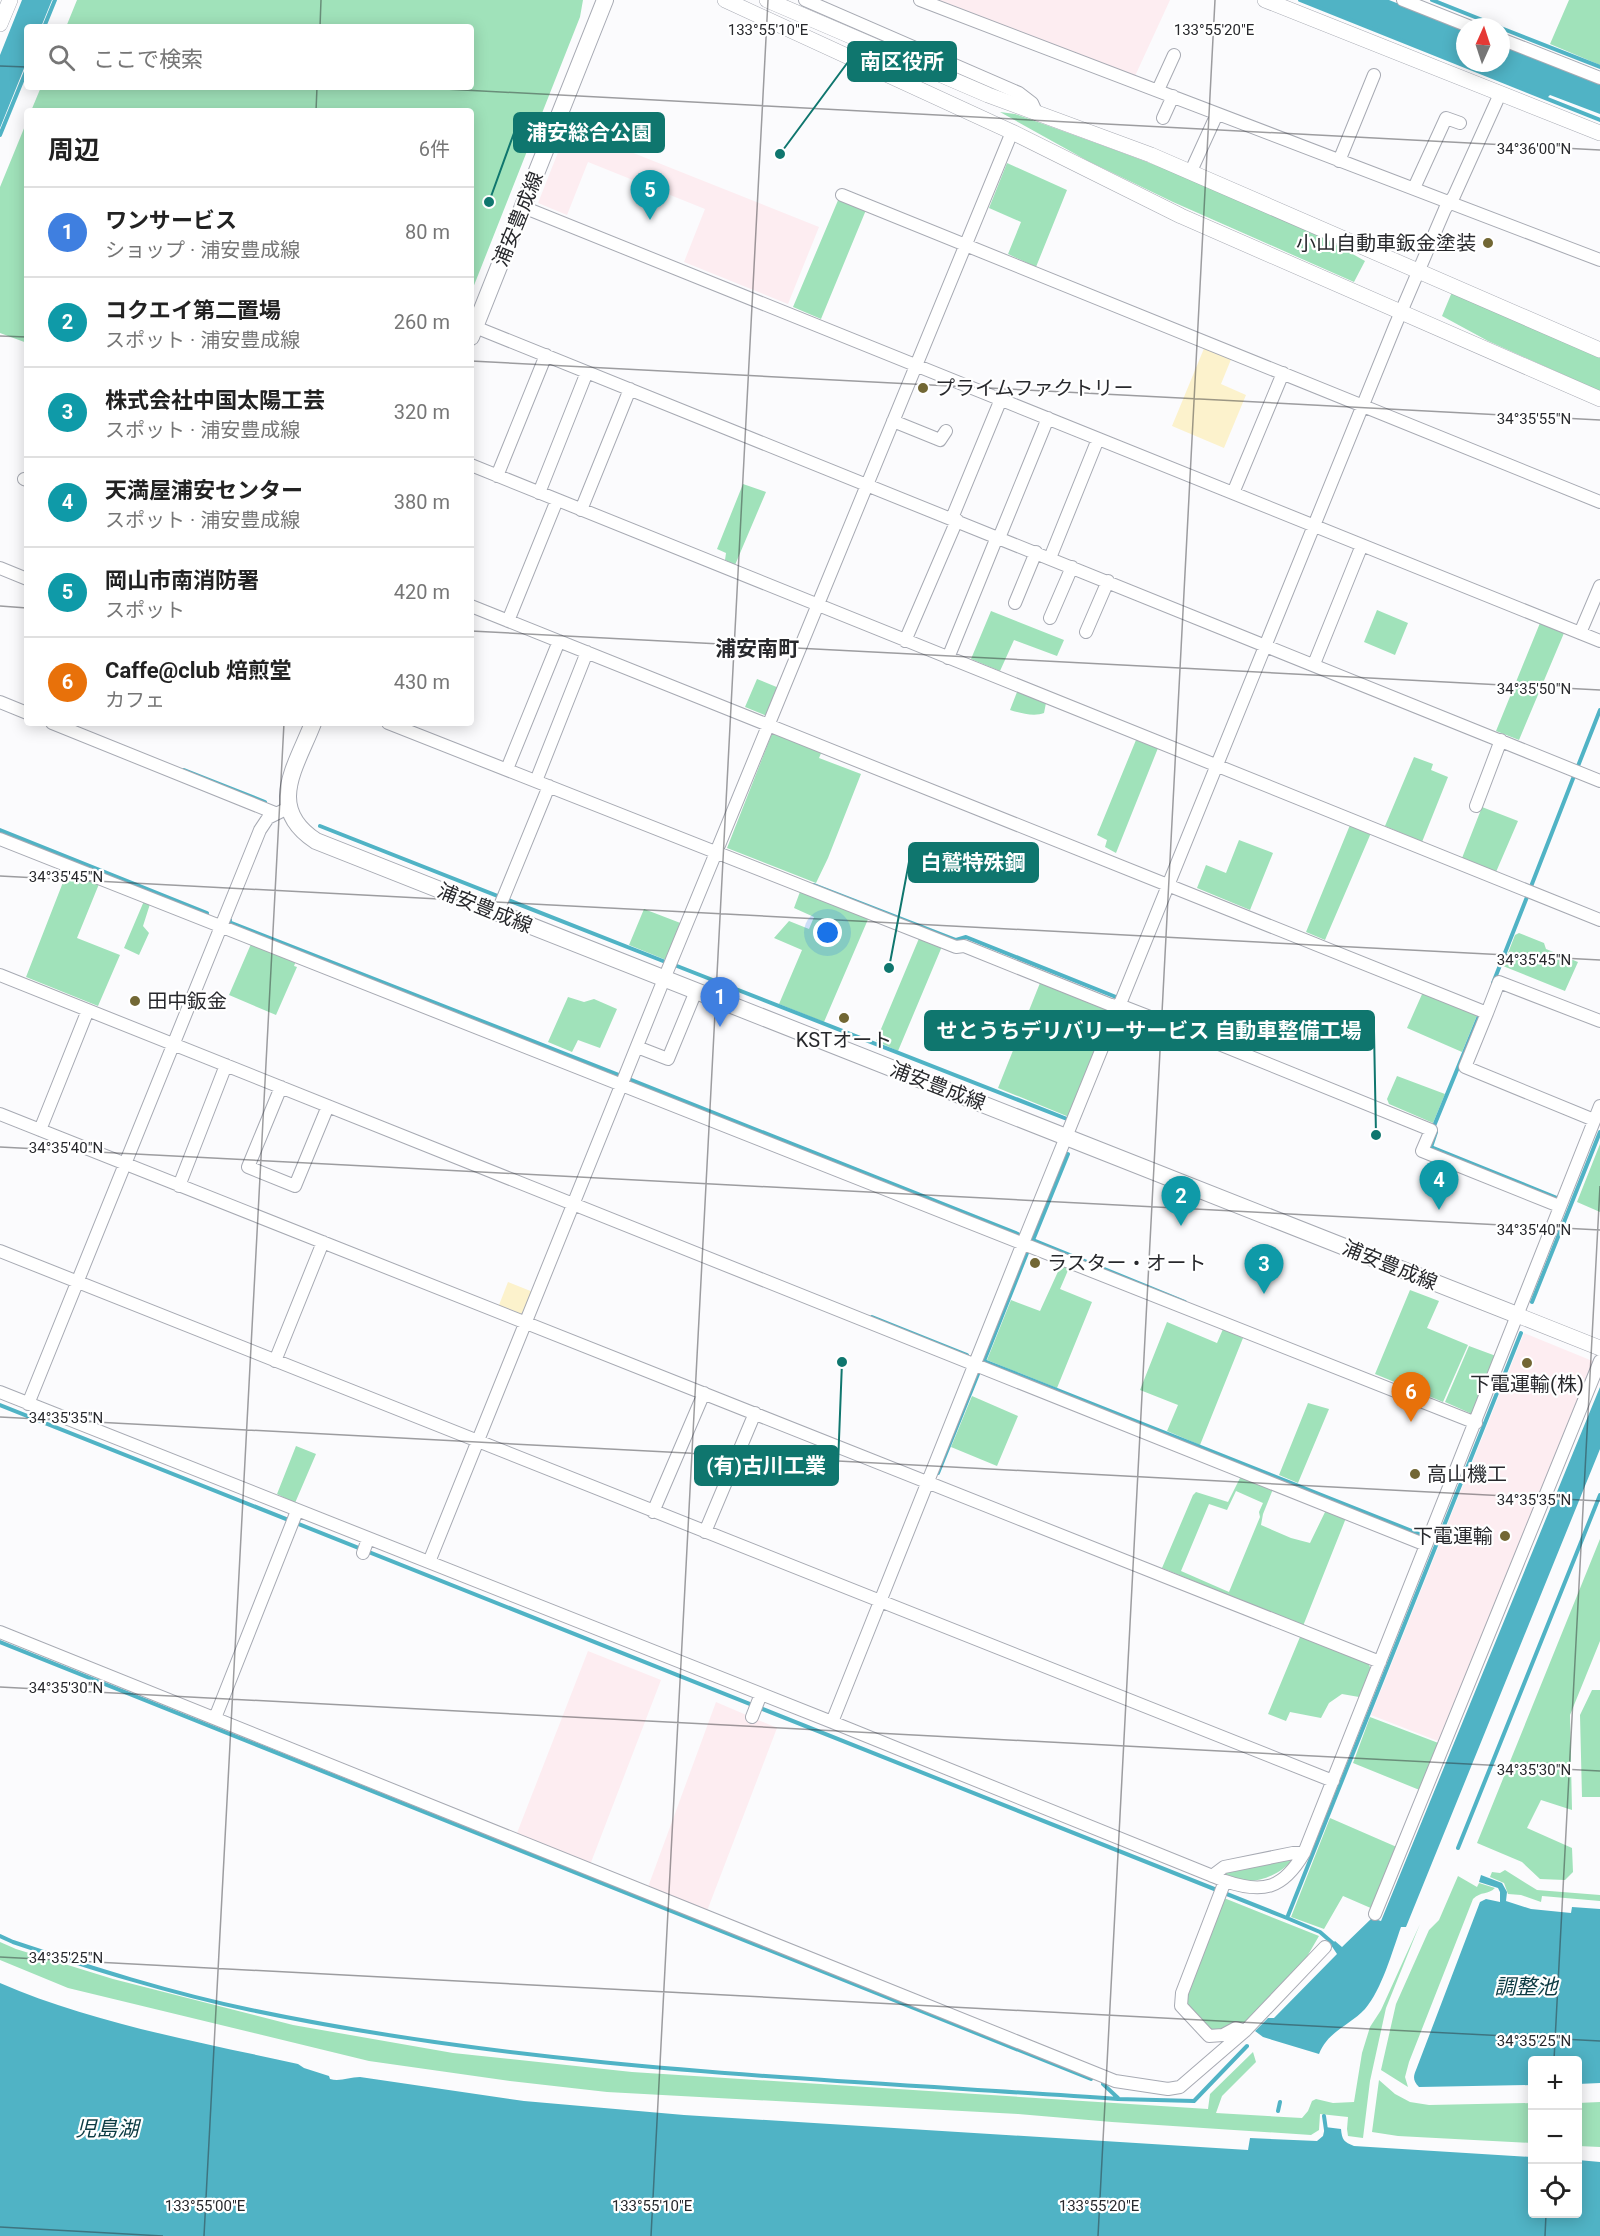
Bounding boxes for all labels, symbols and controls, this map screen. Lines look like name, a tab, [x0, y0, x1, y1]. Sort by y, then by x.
north arrow	[1456, 18, 1510, 72]
text: 133°55'10"E	[728, 21, 809, 39]
text: 133°55'20"E	[1174, 21, 1255, 39]
search box	[24, 24, 474, 90]
icon: search	[45, 41, 78, 74]
callout: 南区役所	[848, 42, 956, 81]
text: ここで検索	[93, 47, 203, 72]
text: 南区役所	[860, 50, 944, 74]
callout: 浦安総合公園	[514, 113, 664, 152]
text: 浦安総合公園	[526, 121, 652, 145]
text: 周辺	[48, 135, 100, 165]
text: 6件	[419, 137, 450, 161]
text: 34°36'00"N	[1497, 140, 1571, 158]
street label: 浦安豊成線	[488, 168, 548, 270]
pin: 5	[630, 170, 670, 220]
text: ワンサービス	[105, 208, 237, 233]
text: 1	[62, 220, 73, 244]
text: 80 m	[405, 220, 450, 244]
place label: 小山自動車鈑金塗装	[1296, 231, 1476, 255]
marker: 小山自動車鈑金塗装	[1481, 236, 1495, 250]
text: ショップ · 浦安豊成線	[105, 238, 300, 262]
text: コクエイ第二置場	[105, 298, 281, 323]
text: 2	[62, 310, 73, 334]
text: 260 m	[394, 310, 450, 334]
text: スポット · 浦安豊成線	[105, 328, 300, 352]
place label: プライムファクトリー	[935, 376, 1133, 400]
marker: プライムファクトリー	[916, 381, 930, 395]
text: 株式会社中国太陽工芸	[105, 388, 325, 413]
text: 3	[62, 400, 73, 424]
text: 320 m	[394, 400, 450, 424]
text: 34°35'55"N	[1497, 410, 1571, 428]
text: スポット · 浦安豊成線	[105, 418, 300, 442]
text: 天満屋浦安センター	[105, 478, 303, 503]
text: 4	[62, 490, 73, 514]
text: 380 m	[394, 490, 450, 514]
text: スポット · 浦安豊成線	[105, 508, 300, 532]
text: 岡山市南消防署	[105, 568, 259, 593]
text: 5	[62, 580, 73, 604]
text: 420 m	[394, 580, 450, 604]
text: スポット	[105, 598, 185, 622]
district label: 浦安南町	[715, 637, 799, 661]
text: Caffe@club 焙煎堂	[105, 658, 292, 683]
text: 6	[62, 670, 73, 694]
text: 430 m	[394, 670, 450, 694]
text: 34°35'50"N	[1497, 680, 1571, 698]
text: カフェ	[105, 688, 165, 712]
callout: 白鷲特殊鋼	[909, 843, 1038, 882]
text: 白鷲特殊鋼	[921, 851, 1026, 875]
text: 34°35'45"N	[29, 868, 103, 886]
street label: 浦安豊成線	[434, 878, 536, 938]
your location	[813, 918, 842, 947]
text: 34°35'45"N	[1497, 951, 1571, 969]
pin: 1	[700, 978, 740, 1027]
place label: 田中鈑金	[147, 989, 227, 1013]
marker: 田中鈑金	[128, 994, 142, 1008]
marker: KSTオート	[837, 1011, 851, 1025]
callout: せとうちデリバリーサービス 自動車整備工場	[925, 1011, 1374, 1050]
text: せとうちデリバリーサービス 自動車整備工場	[937, 1019, 1361, 1043]
place label: KSTオート	[796, 1028, 892, 1052]
street label: 浦安豊成線	[887, 1057, 989, 1115]
text: 34°35'40"N	[29, 1139, 103, 1157]
pin: 4	[1420, 1160, 1458, 1210]
pin: 2	[1162, 1176, 1200, 1226]
text: 34°35'40"N	[1497, 1221, 1571, 1239]
street label: 浦安豊成線	[1339, 1235, 1441, 1295]
pin: 3	[1244, 1244, 1284, 1294]
place label: ラスター・オート	[1047, 1251, 1207, 1275]
marker: ラスター・オート	[1028, 1256, 1042, 1270]
marker: 下電運輸(株)	[1520, 1356, 1534, 1370]
pin: 6	[1392, 1372, 1430, 1422]
place label: 下電運輸(株)	[1470, 1372, 1584, 1396]
text: 34°35'35"N	[29, 1409, 103, 1427]
callout: (有)古川工業	[695, 1446, 838, 1485]
text: (有)古川工業	[706, 1454, 826, 1478]
place label: 高山機工	[1427, 1462, 1507, 1486]
marker: 高山機工	[1408, 1467, 1422, 1481]
text: 34°35'35"N	[1497, 1491, 1571, 1509]
place label: 下電運輸	[1413, 1524, 1493, 1548]
marker: 下電運輸	[1498, 1529, 1512, 1543]
text: 34°35'30"N	[29, 1679, 103, 1697]
text: 34°35'30"N	[1497, 1761, 1571, 1779]
text: 34°35'25"N	[29, 1949, 103, 1967]
water label: 調整池	[1495, 1975, 1559, 1999]
text: 34°35'25"N	[1497, 2032, 1571, 2050]
map controls	[1528, 2056, 1582, 2218]
button: +	[1528, 2056, 1582, 2110]
button: −	[1528, 2110, 1582, 2164]
water label: 児島湖	[76, 2117, 141, 2141]
button: locate	[1528, 2164, 1582, 2218]
text: 133°55'00"E	[165, 2197, 246, 2215]
text: 133°55'10"E	[612, 2197, 693, 2215]
text: 133°55'20"E	[1059, 2197, 1140, 2215]

